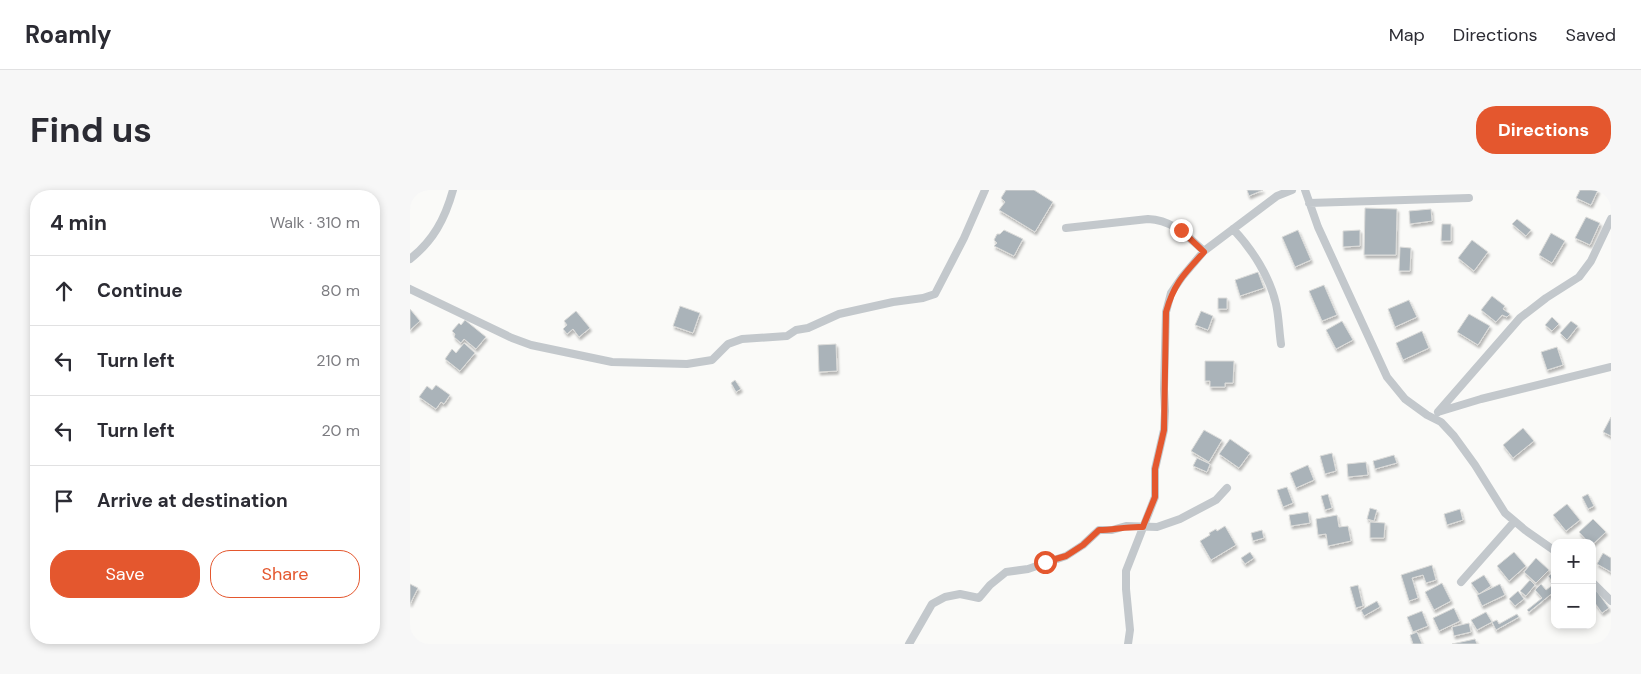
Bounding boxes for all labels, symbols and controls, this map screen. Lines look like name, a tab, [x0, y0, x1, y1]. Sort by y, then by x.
text: Roamly	[25, 19, 112, 50]
text: Map	[1389, 23, 1425, 47]
text: Directions	[1453, 23, 1538, 47]
text: Saved	[1566, 23, 1616, 47]
button: Directions	[1476, 106, 1611, 154]
text: Find us	[30, 107, 152, 153]
text: 4 min	[50, 209, 107, 237]
text: Walk · 310 m	[270, 212, 360, 233]
route end	[1170, 219, 1193, 242]
icon: ahead	[50, 277, 78, 305]
text: Continue	[97, 278, 183, 303]
text: 80 m	[321, 280, 360, 301]
icon: left	[50, 347, 78, 375]
text: Turn left	[97, 348, 175, 373]
text: 210 m	[316, 350, 360, 371]
icon: left	[50, 417, 78, 445]
text: Turn left	[97, 418, 175, 443]
text: 20 m	[321, 420, 360, 441]
icon: arrive	[50, 487, 78, 515]
text: Arrive at destination	[97, 488, 288, 513]
map controls	[1551, 539, 1596, 629]
button: +	[1551, 539, 1596, 584]
button: Save	[50, 550, 200, 598]
button: Share	[210, 550, 360, 598]
route start	[1034, 551, 1057, 574]
button: −	[1551, 584, 1596, 629]

